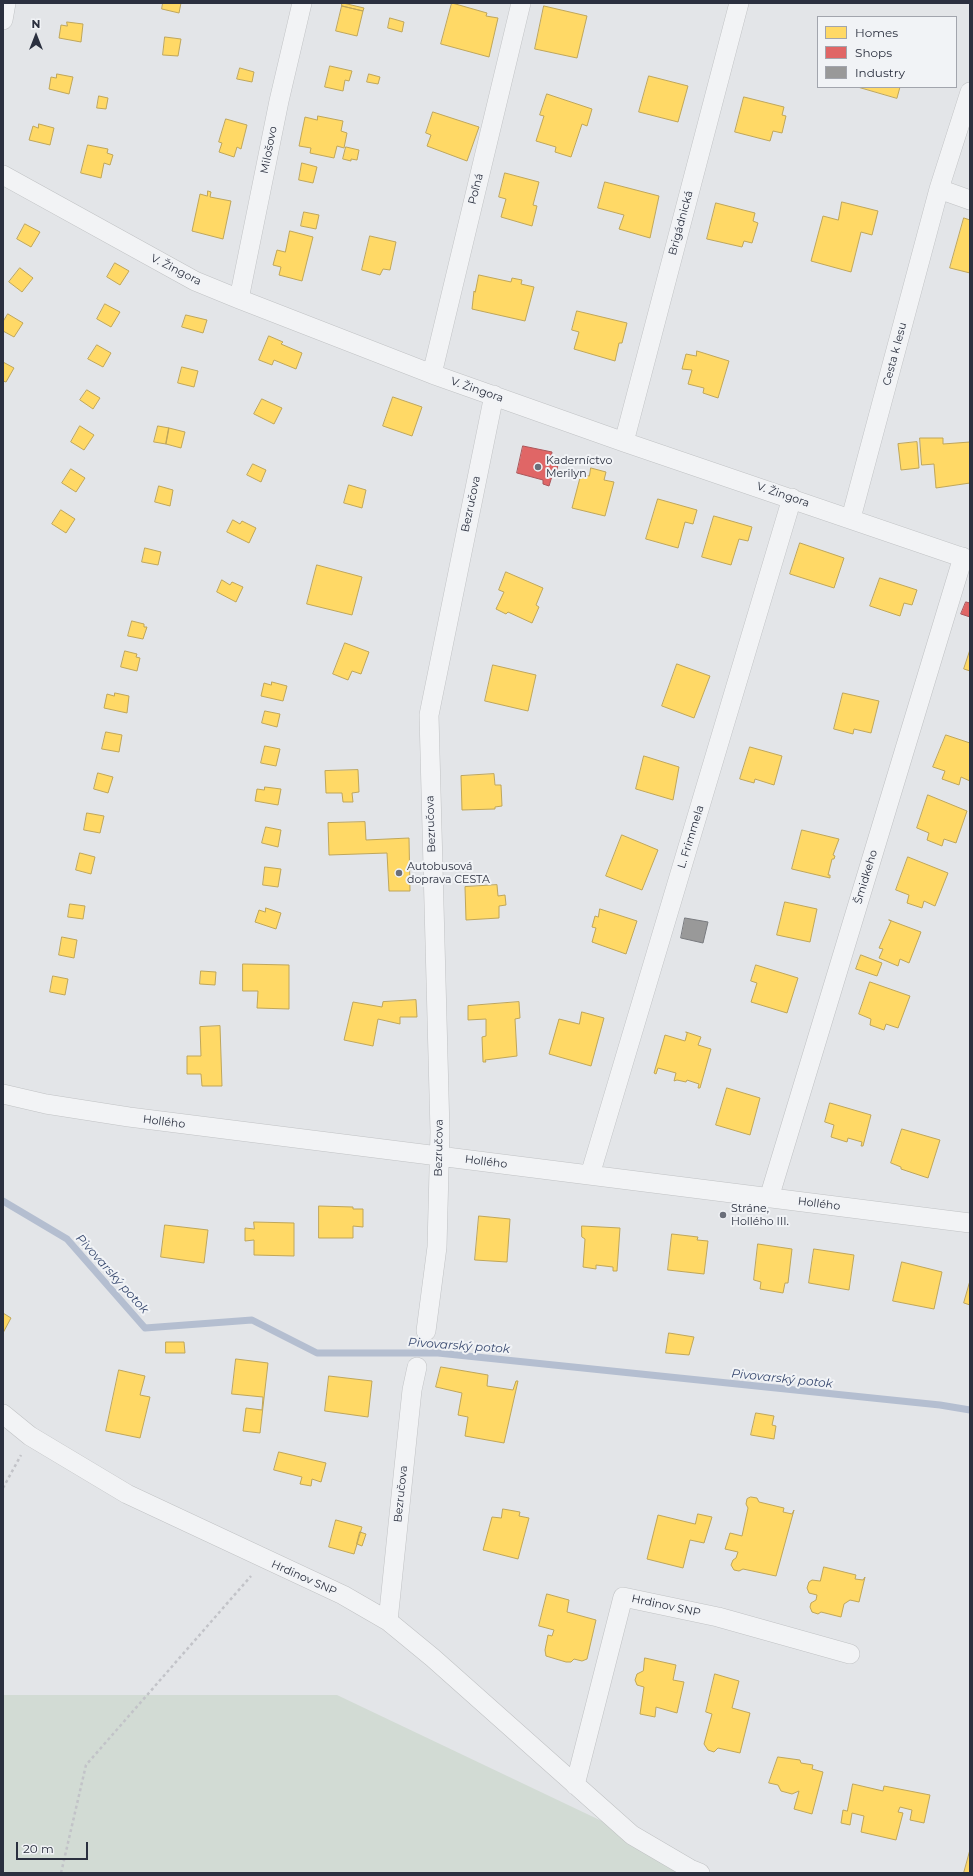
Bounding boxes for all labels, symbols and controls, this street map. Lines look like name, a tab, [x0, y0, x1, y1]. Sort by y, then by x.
north arrow	[16, 16, 56, 56]
legend	[817, 16, 957, 88]
text: N	[32, 17, 40, 31]
text: Homes	[855, 25, 898, 40]
text: Shops	[855, 45, 892, 60]
text: Industry	[855, 65, 905, 80]
street label: Milošovo	[258, 125, 280, 175]
street label: Poľná	[466, 172, 486, 206]
street label: Brigádnická	[666, 189, 696, 257]
street label: V. Žingora	[149, 252, 203, 288]
street label: Cesta k lesu	[880, 321, 910, 387]
street label: V. Žingora	[449, 375, 505, 405]
place label: Kaderníctvo Merilyn	[546, 454, 612, 480]
marker: Kaderníctvo Merilyn	[533, 462, 543, 472]
street label: Bezručova	[459, 475, 483, 533]
street label: V. Žingora	[755, 480, 811, 510]
street label: Bezručova	[423, 795, 439, 853]
street label: L. Frimmela	[675, 804, 707, 870]
street label: Šmidkeho	[851, 848, 881, 906]
place label: Autobusová doprava CESTA	[407, 860, 490, 886]
marker: Autobusová doprava CESTA	[394, 868, 404, 878]
street label: Hollého	[142, 1113, 186, 1131]
street label: Bezručova	[432, 1119, 446, 1177]
street label: Hollého	[464, 1153, 508, 1171]
street label: Hollého	[797, 1195, 841, 1213]
place label: Stráne, Hollého III.	[731, 1202, 789, 1228]
marker: Stráne, Hollého III.	[718, 1210, 728, 1220]
water label: Pivovarský potok	[73, 1231, 151, 1317]
water label: Pivovarský potok	[408, 1335, 510, 1357]
water label: Pivovarský potok	[730, 1367, 834, 1391]
street label: Bezručova	[391, 1465, 411, 1523]
street label: Hrdinov SNP	[269, 1558, 339, 1598]
street label: Hrdinov SNP	[630, 1592, 702, 1620]
scale bar	[18, 1834, 90, 1860]
text: 20 m	[23, 1841, 54, 1856]

